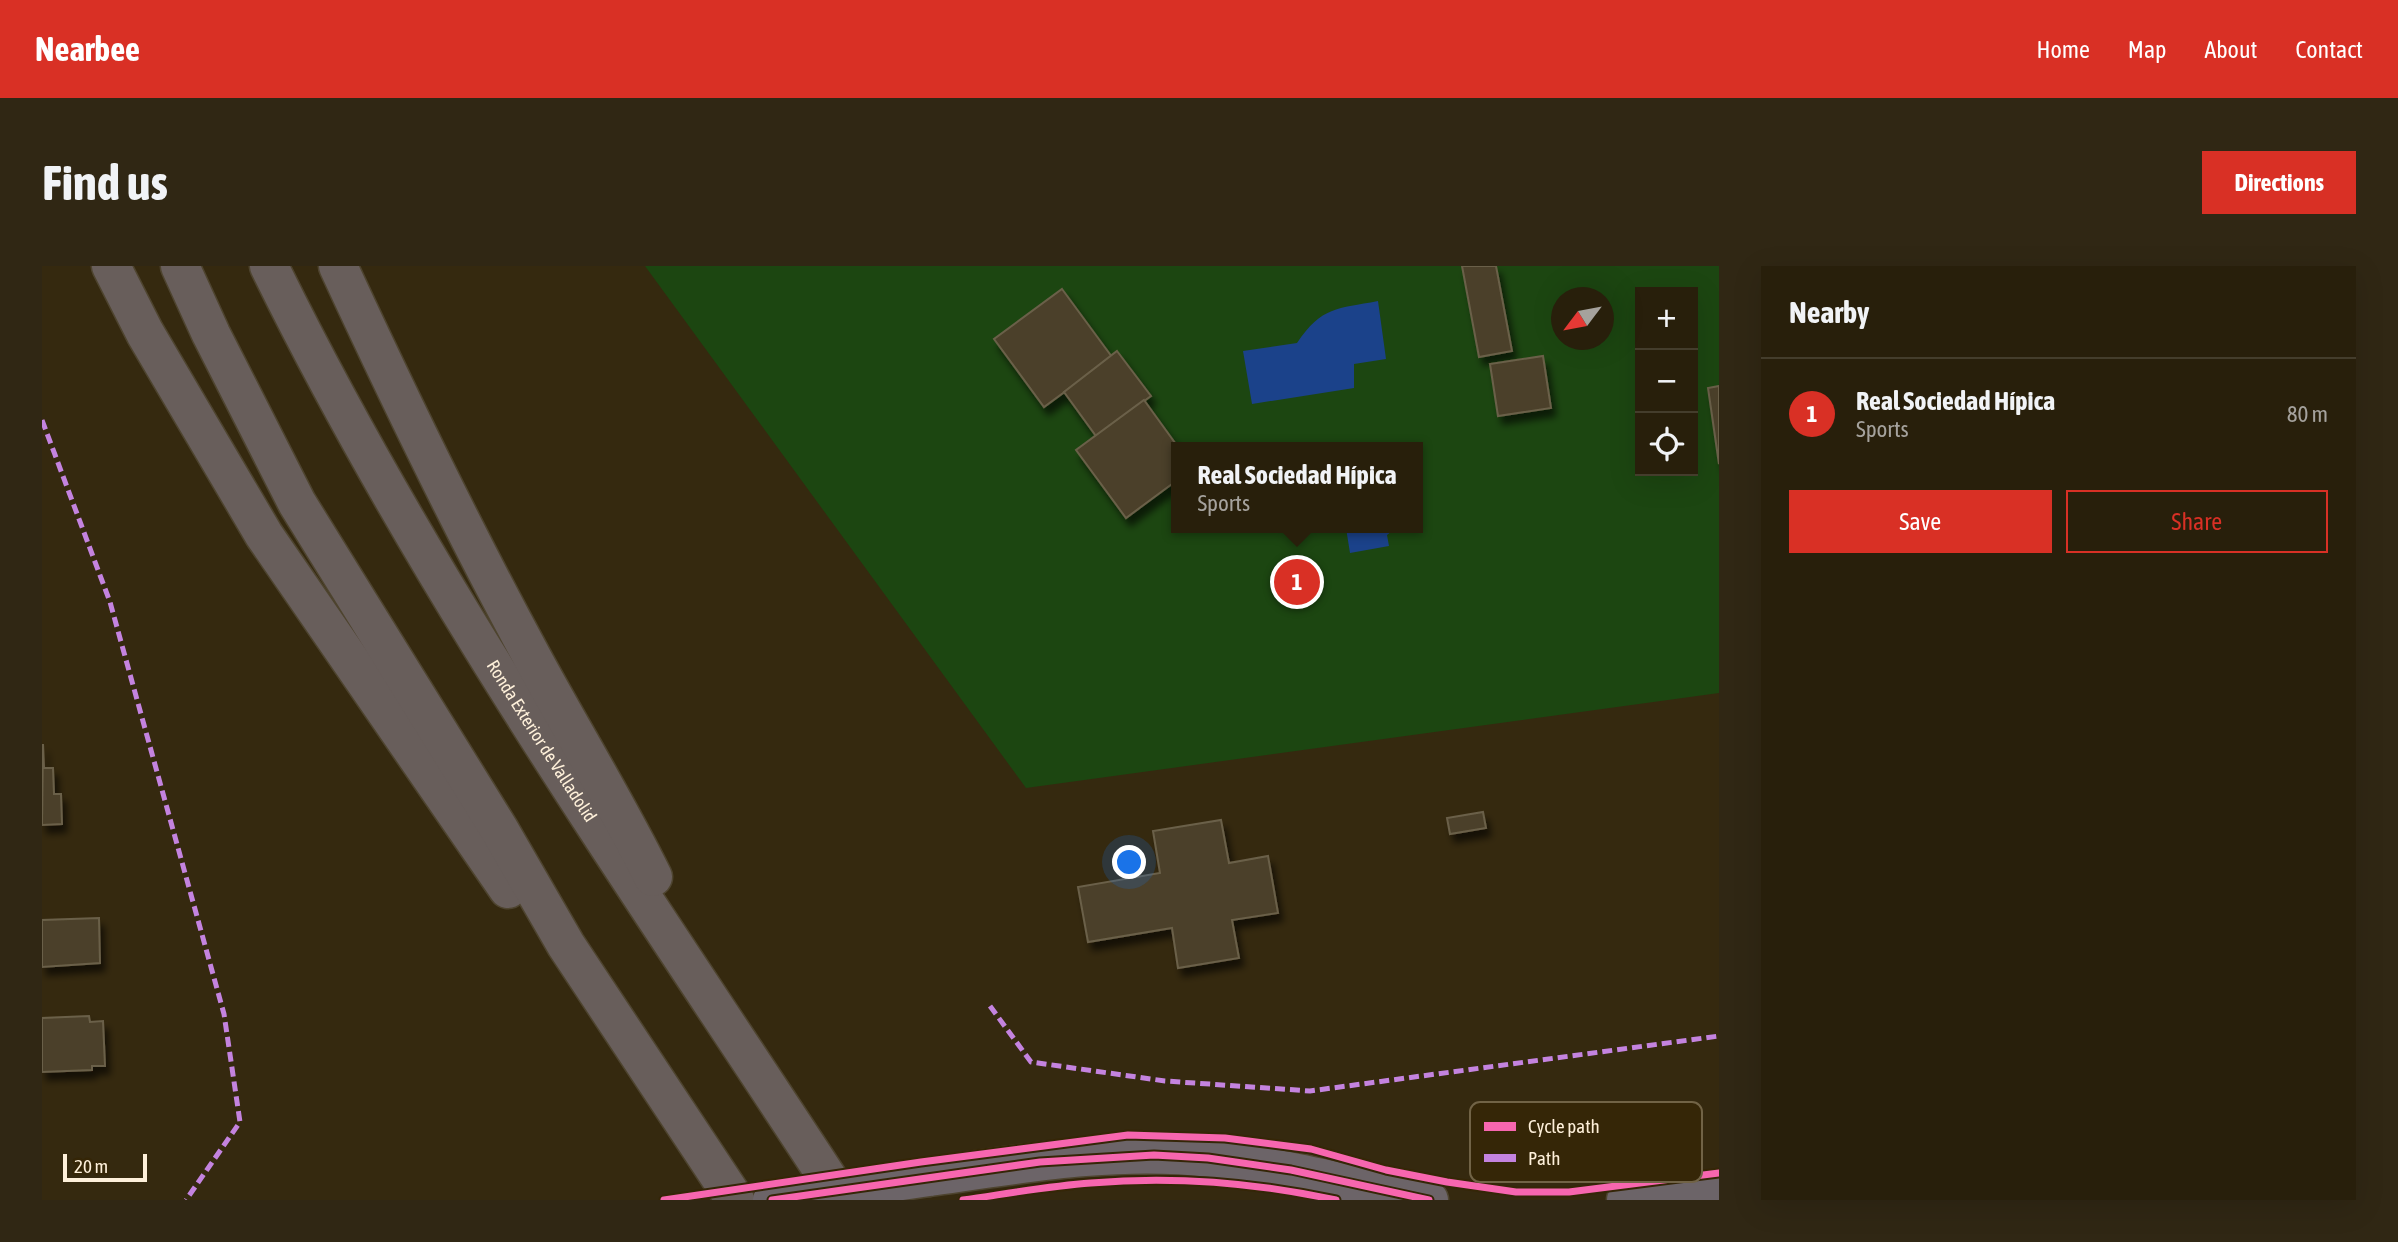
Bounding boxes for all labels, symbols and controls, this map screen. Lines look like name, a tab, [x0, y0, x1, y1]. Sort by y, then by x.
text: Nearbee	[35, 30, 140, 68]
text: Home	[2036, 36, 2090, 63]
text: Map	[2128, 36, 2166, 63]
text: About	[2204, 36, 2257, 63]
text: Contact	[2295, 36, 2363, 63]
button: Directions	[2202, 151, 2356, 214]
text: Find us	[42, 154, 168, 210]
north arrow	[1551, 287, 1614, 350]
map controls	[1635, 287, 1698, 476]
button: +	[1635, 287, 1698, 350]
text: Nearby	[1789, 295, 1869, 329]
button: −	[1635, 350, 1698, 413]
text: Real Sociedad Hípica	[1856, 386, 2055, 416]
text: 1	[1807, 401, 1817, 427]
text: 80 m	[2287, 401, 2328, 427]
button: locate	[1635, 413, 1698, 476]
text: Sports	[1856, 416, 1909, 442]
popup	[1171, 442, 1423, 533]
text: Real Sociedad Hípica	[1197, 460, 1397, 490]
text: Sports	[1197, 490, 1250, 516]
button: Save	[1789, 490, 2052, 553]
button: Share	[2066, 490, 2328, 553]
pin: 1	[1274, 556, 1320, 608]
street label: Ronda Exterior de Valladolid	[483, 656, 601, 826]
your location	[1112, 845, 1146, 879]
legend	[1470, 1102, 1702, 1182]
text: Cycle path	[1528, 1115, 1600, 1137]
text: Path	[1528, 1147, 1560, 1169]
scale bar	[63, 1151, 147, 1183]
text: 20 m	[74, 1155, 108, 1177]

